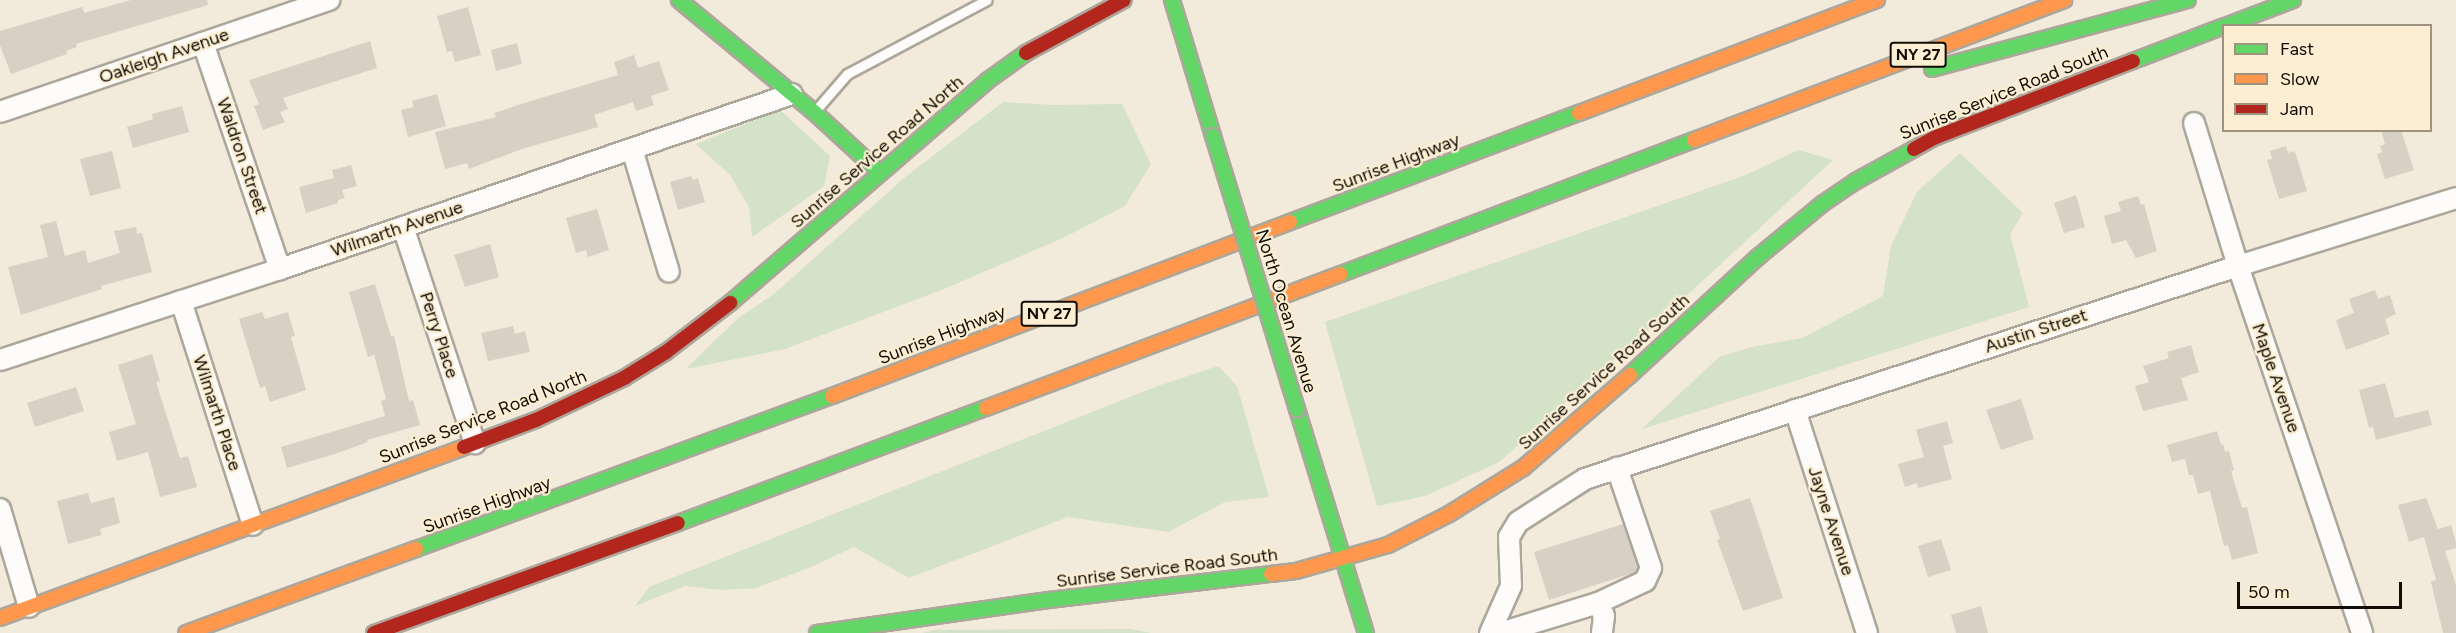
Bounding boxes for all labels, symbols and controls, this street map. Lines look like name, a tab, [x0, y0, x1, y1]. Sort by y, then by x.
street label: Oakleigh Avenue	[96, 24, 232, 88]
legend	[2222, 24, 2432, 132]
text: Fast	[2280, 38, 2314, 60]
street label: Sunrise Service Road South	[1897, 41, 2111, 145]
road number: NY 27	[1890, 42, 1946, 68]
text: Slow	[2280, 68, 2319, 90]
street label: Sunrise Service Road North	[786, 71, 968, 233]
street label: Waldron Street	[212, 95, 272, 217]
text: Jam	[2280, 98, 2314, 120]
street label: Sunrise Highway	[1329, 129, 1463, 197]
street label: Wilmarth Avenue	[328, 196, 466, 262]
street label: North Ocean Avenue	[1251, 227, 1321, 395]
street label: Perry Place	[415, 289, 463, 381]
street label: Sunrise Service Road South	[1514, 289, 1694, 455]
street label: Sunrise Highway	[875, 301, 1009, 369]
road number: NY 27	[1020, 301, 1078, 327]
street label: Austin Street	[1982, 304, 2090, 358]
street label: Maple Avenue	[2247, 321, 2305, 435]
street label: Wilmarth Place	[188, 352, 246, 474]
street label: Sunrise Service Road North	[376, 365, 590, 469]
street label: Jayne Avenue	[1803, 464, 1859, 578]
street label: Sunrise Highway	[420, 472, 554, 538]
street label: Sunrise Service Road South	[1055, 544, 1279, 592]
scale bar	[2240, 570, 2405, 608]
text: 50 m	[2248, 581, 2290, 603]

